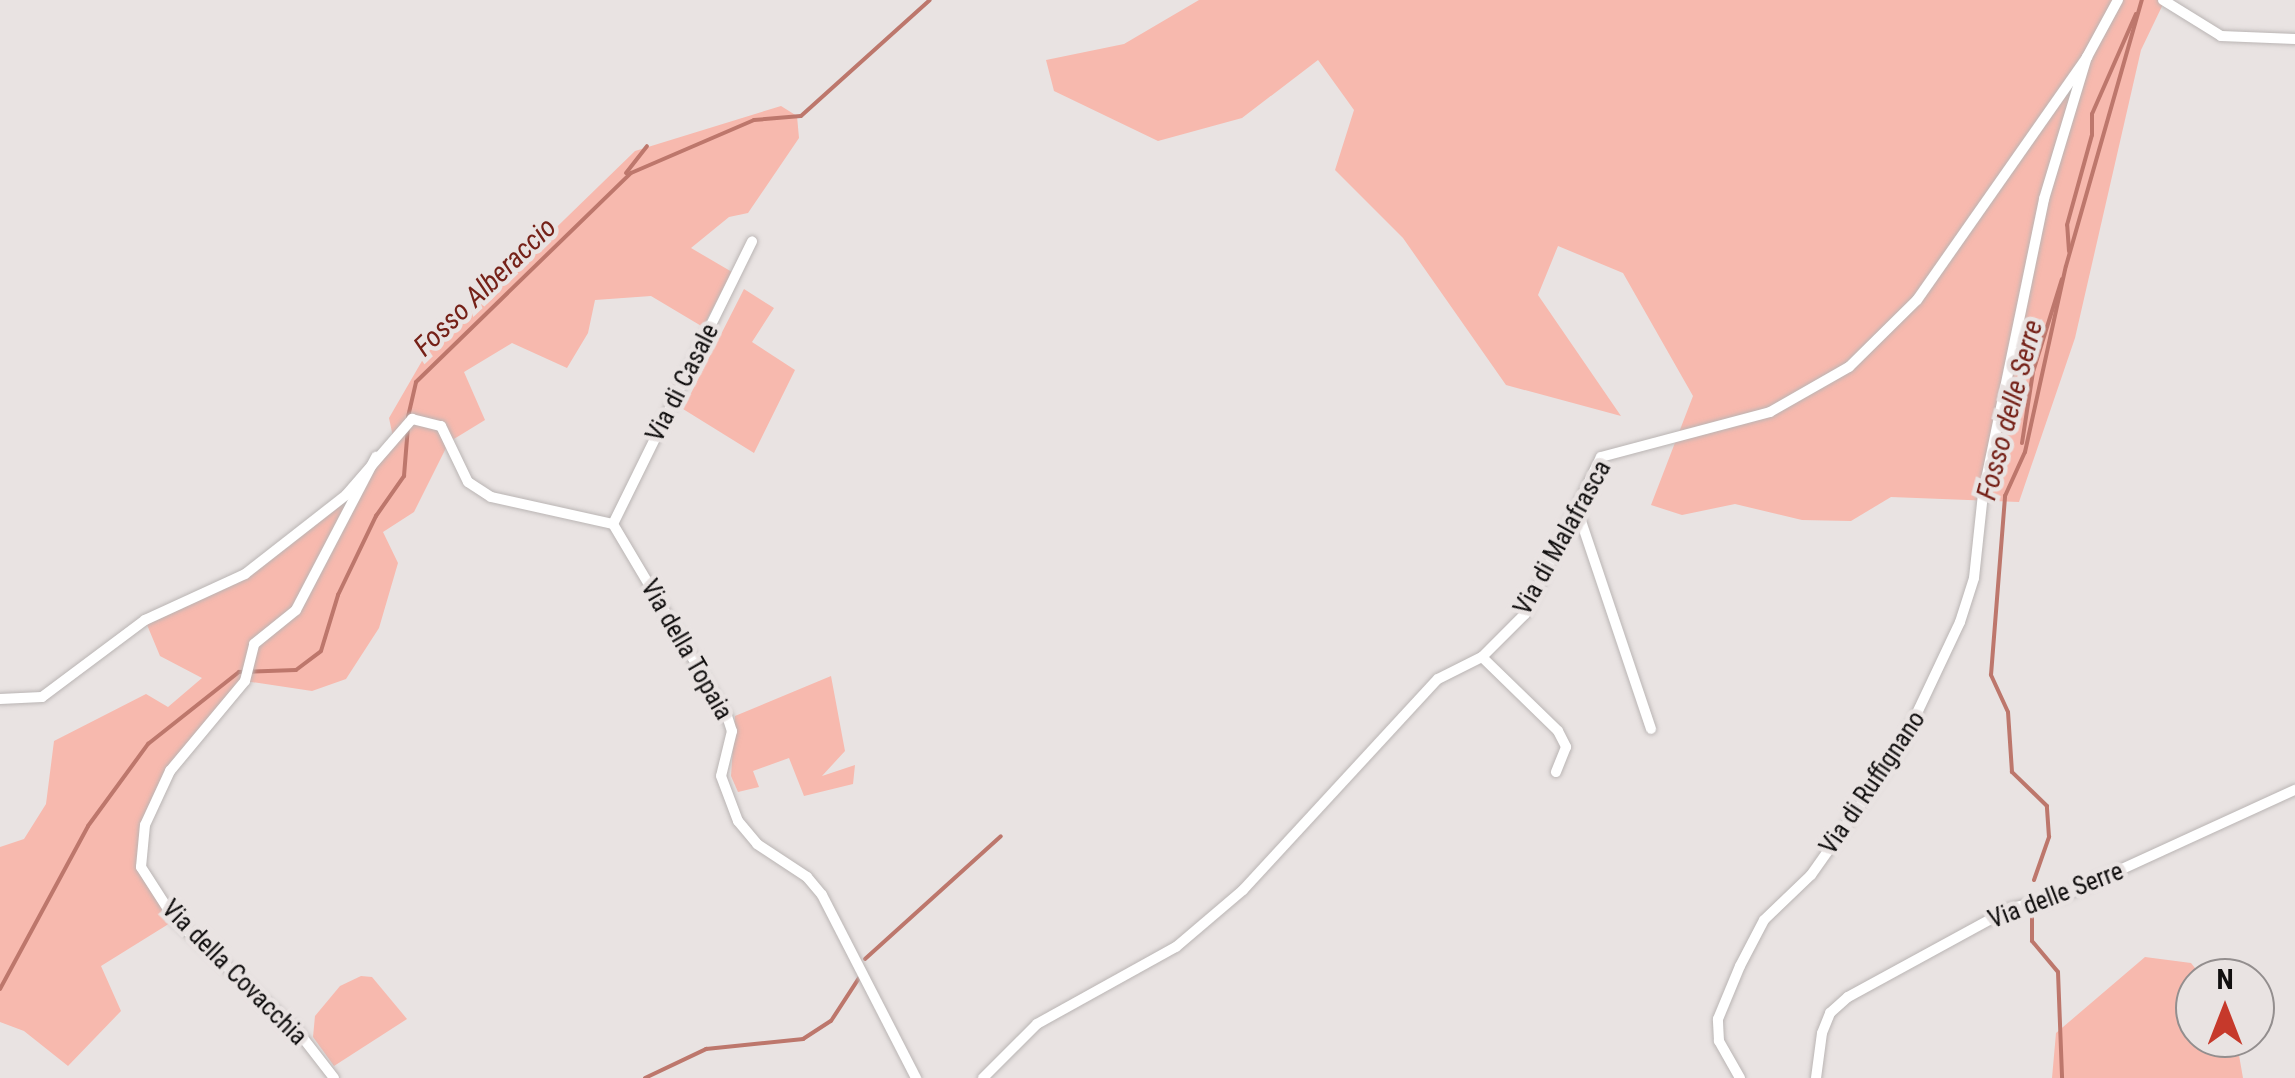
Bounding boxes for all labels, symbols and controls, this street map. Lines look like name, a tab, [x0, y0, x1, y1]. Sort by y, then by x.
water label: Fosso Alberaccio	[407, 211, 563, 363]
water label: Fosso delle Serre	[1970, 316, 2050, 504]
street label: Via di Casale	[641, 319, 725, 447]
street label: Via di Malafrasca	[1508, 456, 1618, 620]
street label: Via della Topaia	[634, 574, 738, 726]
street label: Via di Ruffignano	[1814, 706, 1932, 860]
street label: Via delle Serre	[1984, 857, 2128, 935]
street label: Via della Covacchia	[155, 894, 313, 1052]
north arrow	[2175, 958, 2275, 1058]
text: N	[2216, 963, 2234, 996]

